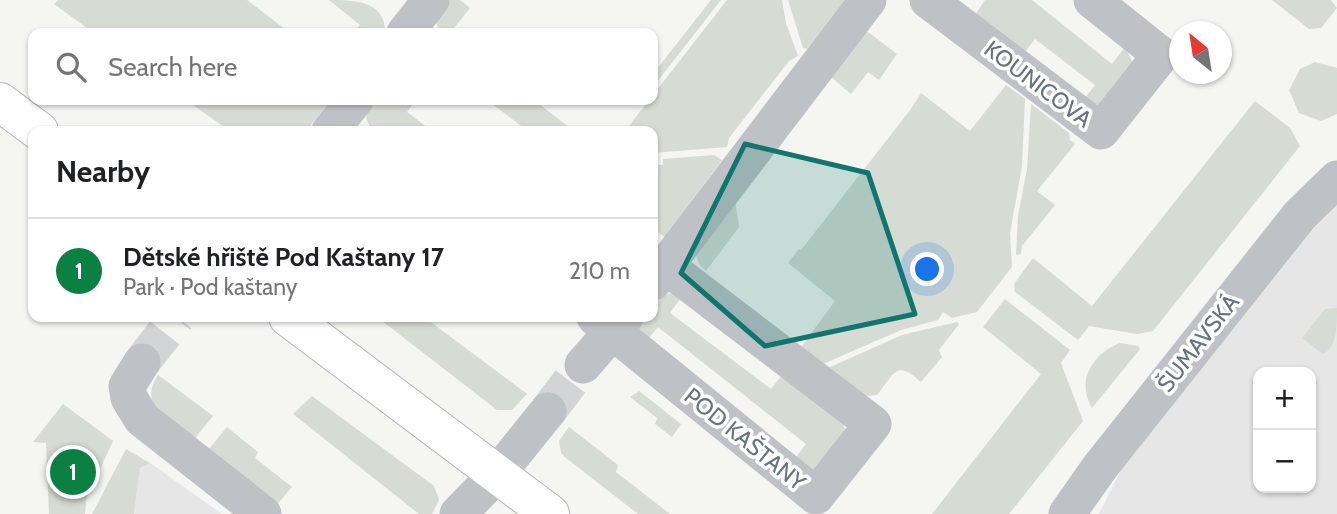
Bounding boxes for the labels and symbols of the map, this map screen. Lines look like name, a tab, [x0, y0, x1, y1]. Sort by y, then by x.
north arrow	[1169, 21, 1232, 84]
street label: KOUNICOVA	[979, 35, 1097, 133]
your location	[910, 252, 944, 286]
street label: ŠUMAVSKÁ	[1150, 288, 1245, 397]
street label: POD KAŠTANY	[679, 381, 813, 497]
pin: 1	[50, 446, 96, 498]

